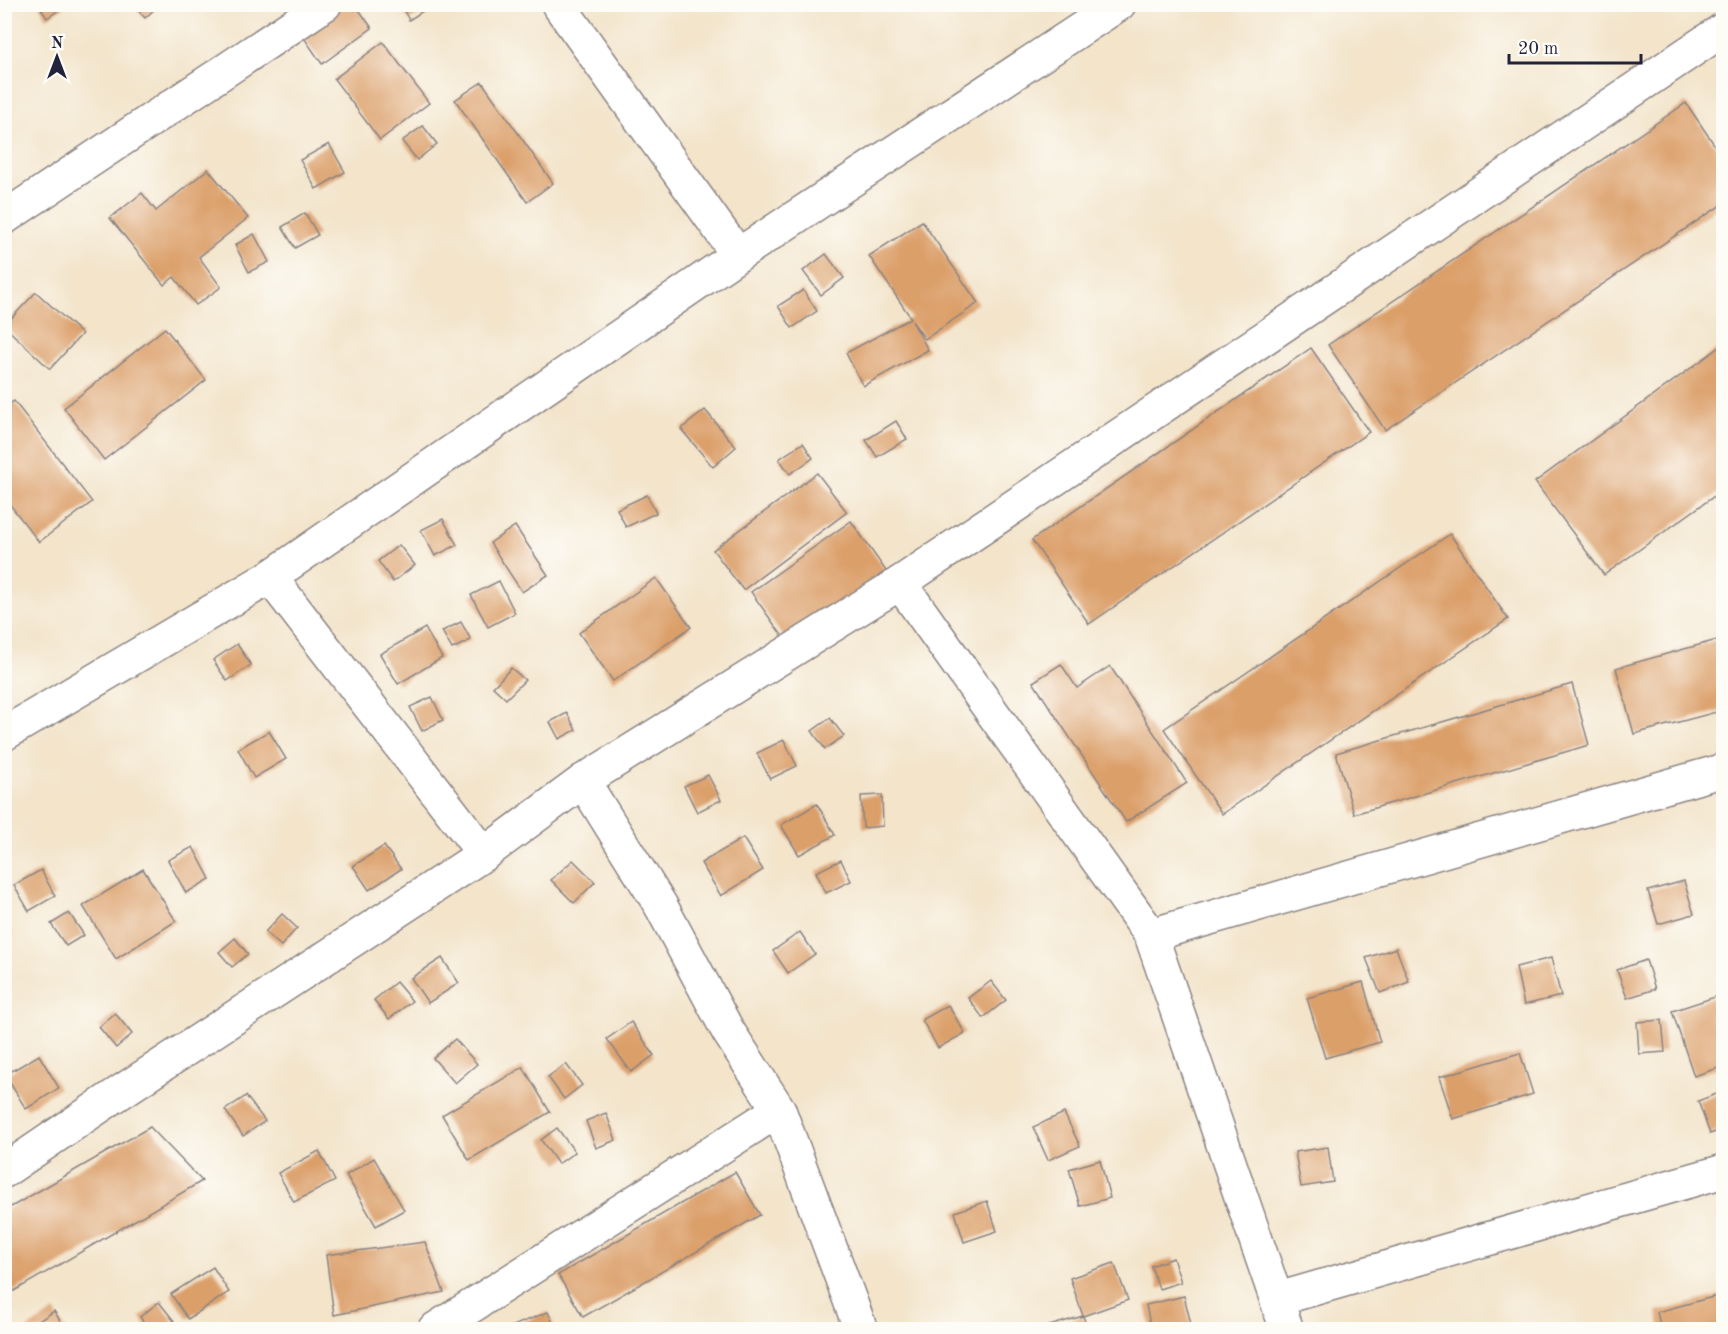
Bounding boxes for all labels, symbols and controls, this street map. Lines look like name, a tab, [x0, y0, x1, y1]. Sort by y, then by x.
north arrow	[27, 27, 87, 87]
scale bar	[1509, 27, 1641, 65]
text: N	[51, 36, 64, 52]
text: 20 m	[1518, 40, 1558, 58]

